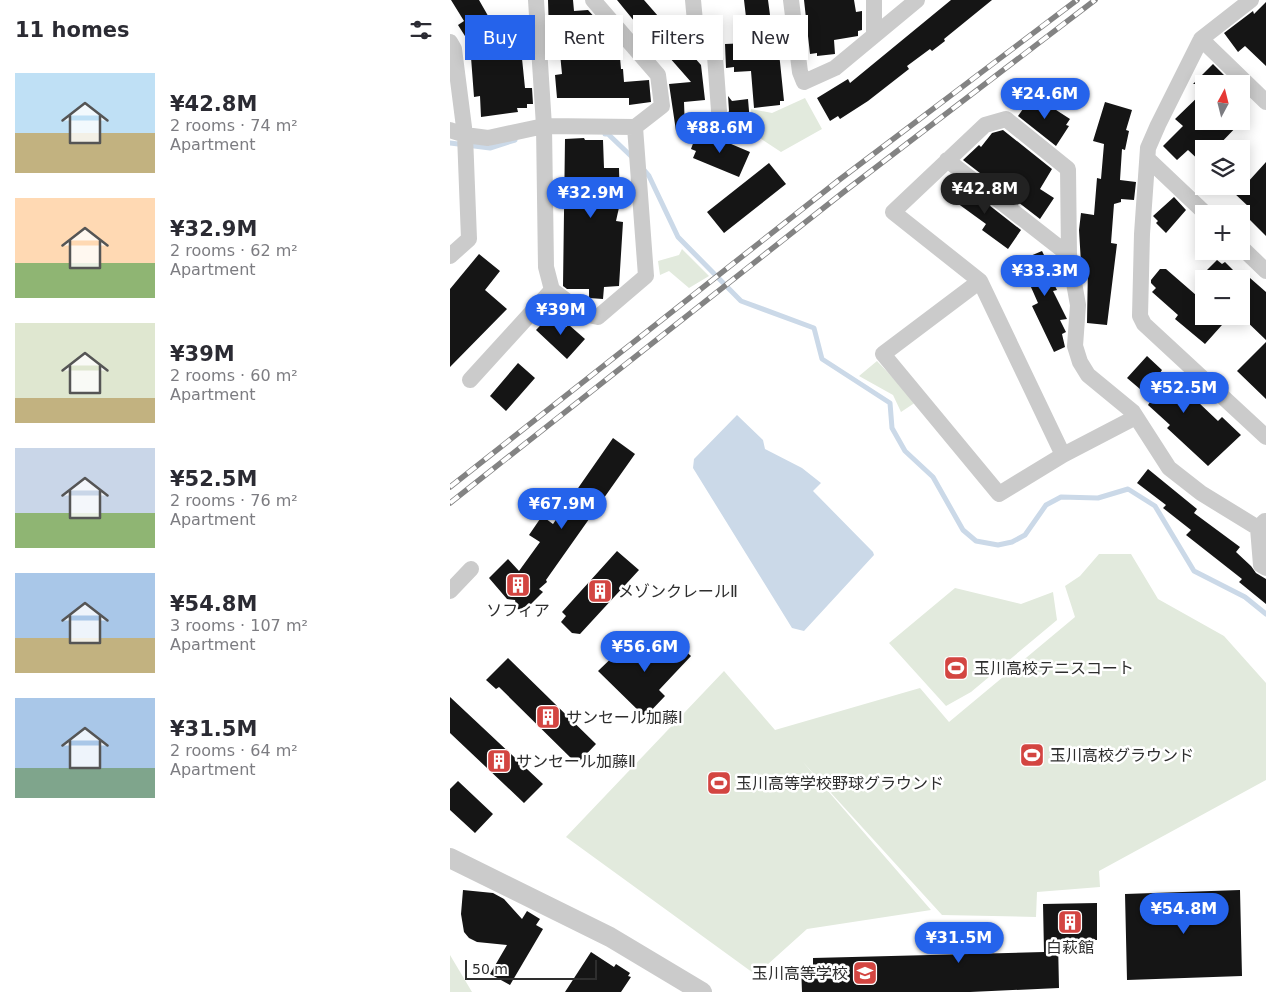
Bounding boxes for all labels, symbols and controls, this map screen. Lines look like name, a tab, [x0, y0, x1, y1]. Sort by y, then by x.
chip: Buy	[465, 15, 535, 60]
chip: Rent	[545, 15, 623, 60]
chip: Filters	[633, 15, 723, 60]
chip: New	[733, 15, 808, 60]
icon: filters	[407, 16, 435, 44]
text: 11 homes	[15, 18, 130, 42]
north arrow	[1195, 75, 1250, 130]
map controls	[1195, 75, 1250, 325]
pin: ¥24.6M	[1004, 78, 1086, 120]
text: ¥24.6M	[1012, 84, 1078, 103]
text: ¥42.8M	[170, 92, 257, 116]
icon: home	[55, 93, 115, 153]
pin: ¥88.6M	[679, 112, 761, 154]
text: 2 rooms · 74 m²	[170, 116, 298, 135]
text: ¥88.6M	[687, 118, 753, 137]
text: Apartment	[170, 135, 256, 154]
button: layers	[1195, 140, 1250, 195]
pin: ¥42.8M	[944, 172, 1026, 215]
pin: ¥32.9M	[550, 176, 632, 219]
text: ¥42.8M	[952, 179, 1018, 198]
text: ¥32.9M	[558, 183, 624, 202]
button: +	[1195, 205, 1250, 260]
text: ¥32.9M	[170, 217, 257, 241]
icon: home	[55, 218, 115, 278]
text: 2 rooms · 62 m²	[170, 241, 298, 260]
pin: ¥33.3M	[1004, 254, 1086, 297]
text: Apartment	[170, 260, 256, 279]
text: ¥33.3M	[1012, 261, 1078, 280]
button: −	[1195, 270, 1250, 325]
pin: ¥39M	[531, 294, 591, 336]
text: ¥39M	[536, 300, 586, 319]
text: ¥39M	[170, 342, 235, 366]
icon: home	[55, 343, 115, 403]
text: 2 rooms · 60 m²	[170, 366, 298, 385]
pin: ¥52.5M	[1143, 372, 1225, 414]
text: ¥52.5M	[1151, 378, 1217, 397]
text: Apartment	[170, 385, 256, 404]
text: ¥52.5M	[170, 467, 257, 491]
icon: home	[55, 468, 115, 528]
pin: ¥67.9M	[521, 488, 603, 530]
text: 2 rooms · 76 m²	[170, 491, 298, 510]
text: ¥67.9M	[529, 494, 595, 513]
text: Apartment	[170, 510, 256, 529]
building icon: ソフィア	[505, 572, 531, 598]
building icon: メゾンクレールⅡ	[587, 578, 613, 604]
place label: メゾンクレールⅡ	[618, 582, 738, 601]
text: ¥54.8M	[170, 592, 257, 616]
icon: home	[55, 593, 115, 653]
place label: ソフィア	[486, 601, 550, 620]
text: 3 rooms · 107 m²	[170, 616, 308, 635]
pin: ¥56.6M	[604, 630, 686, 673]
text: Apartment	[170, 635, 256, 654]
text: ¥56.6M	[612, 637, 678, 656]
sports icon: 玉川高校テニスコート	[943, 655, 969, 681]
place label: 玉川高校テニスコート	[974, 659, 1134, 678]
building icon: サンセール加藤Ⅰ	[535, 704, 561, 730]
place label: サンセール加藤Ⅰ	[566, 708, 683, 727]
text: ¥31.5M	[170, 717, 257, 741]
icon: home	[55, 718, 115, 778]
text: 2 rooms · 64 m²	[170, 741, 298, 760]
sports icon: 玉川高校グラウンド	[1019, 742, 1045, 768]
place label: 玉川高校グラウンド	[1050, 746, 1194, 765]
building icon: サンセール加藤Ⅱ	[486, 748, 512, 774]
place label: サンセール加藤Ⅱ	[516, 752, 636, 771]
text: Apartment	[170, 760, 256, 779]
sports icon: 玉川高等学校野球グラウンド	[706, 770, 732, 796]
place label: 玉川高等学校野球グラウンド	[736, 774, 944, 793]
pin: ¥54.8M	[1143, 892, 1225, 935]
text: ¥54.8M	[1151, 899, 1217, 918]
building icon: 白萩館	[1057, 909, 1083, 935]
pin: ¥31.5M	[918, 922, 1000, 964]
text: ¥31.5M	[926, 928, 992, 947]
place label: 白萩館	[1046, 938, 1094, 957]
scale bar	[465, 957, 598, 980]
school or university icon: 玉川高等学校	[852, 960, 878, 986]
text: 50 m	[472, 961, 508, 977]
place label: 玉川高等学校	[752, 964, 848, 983]

